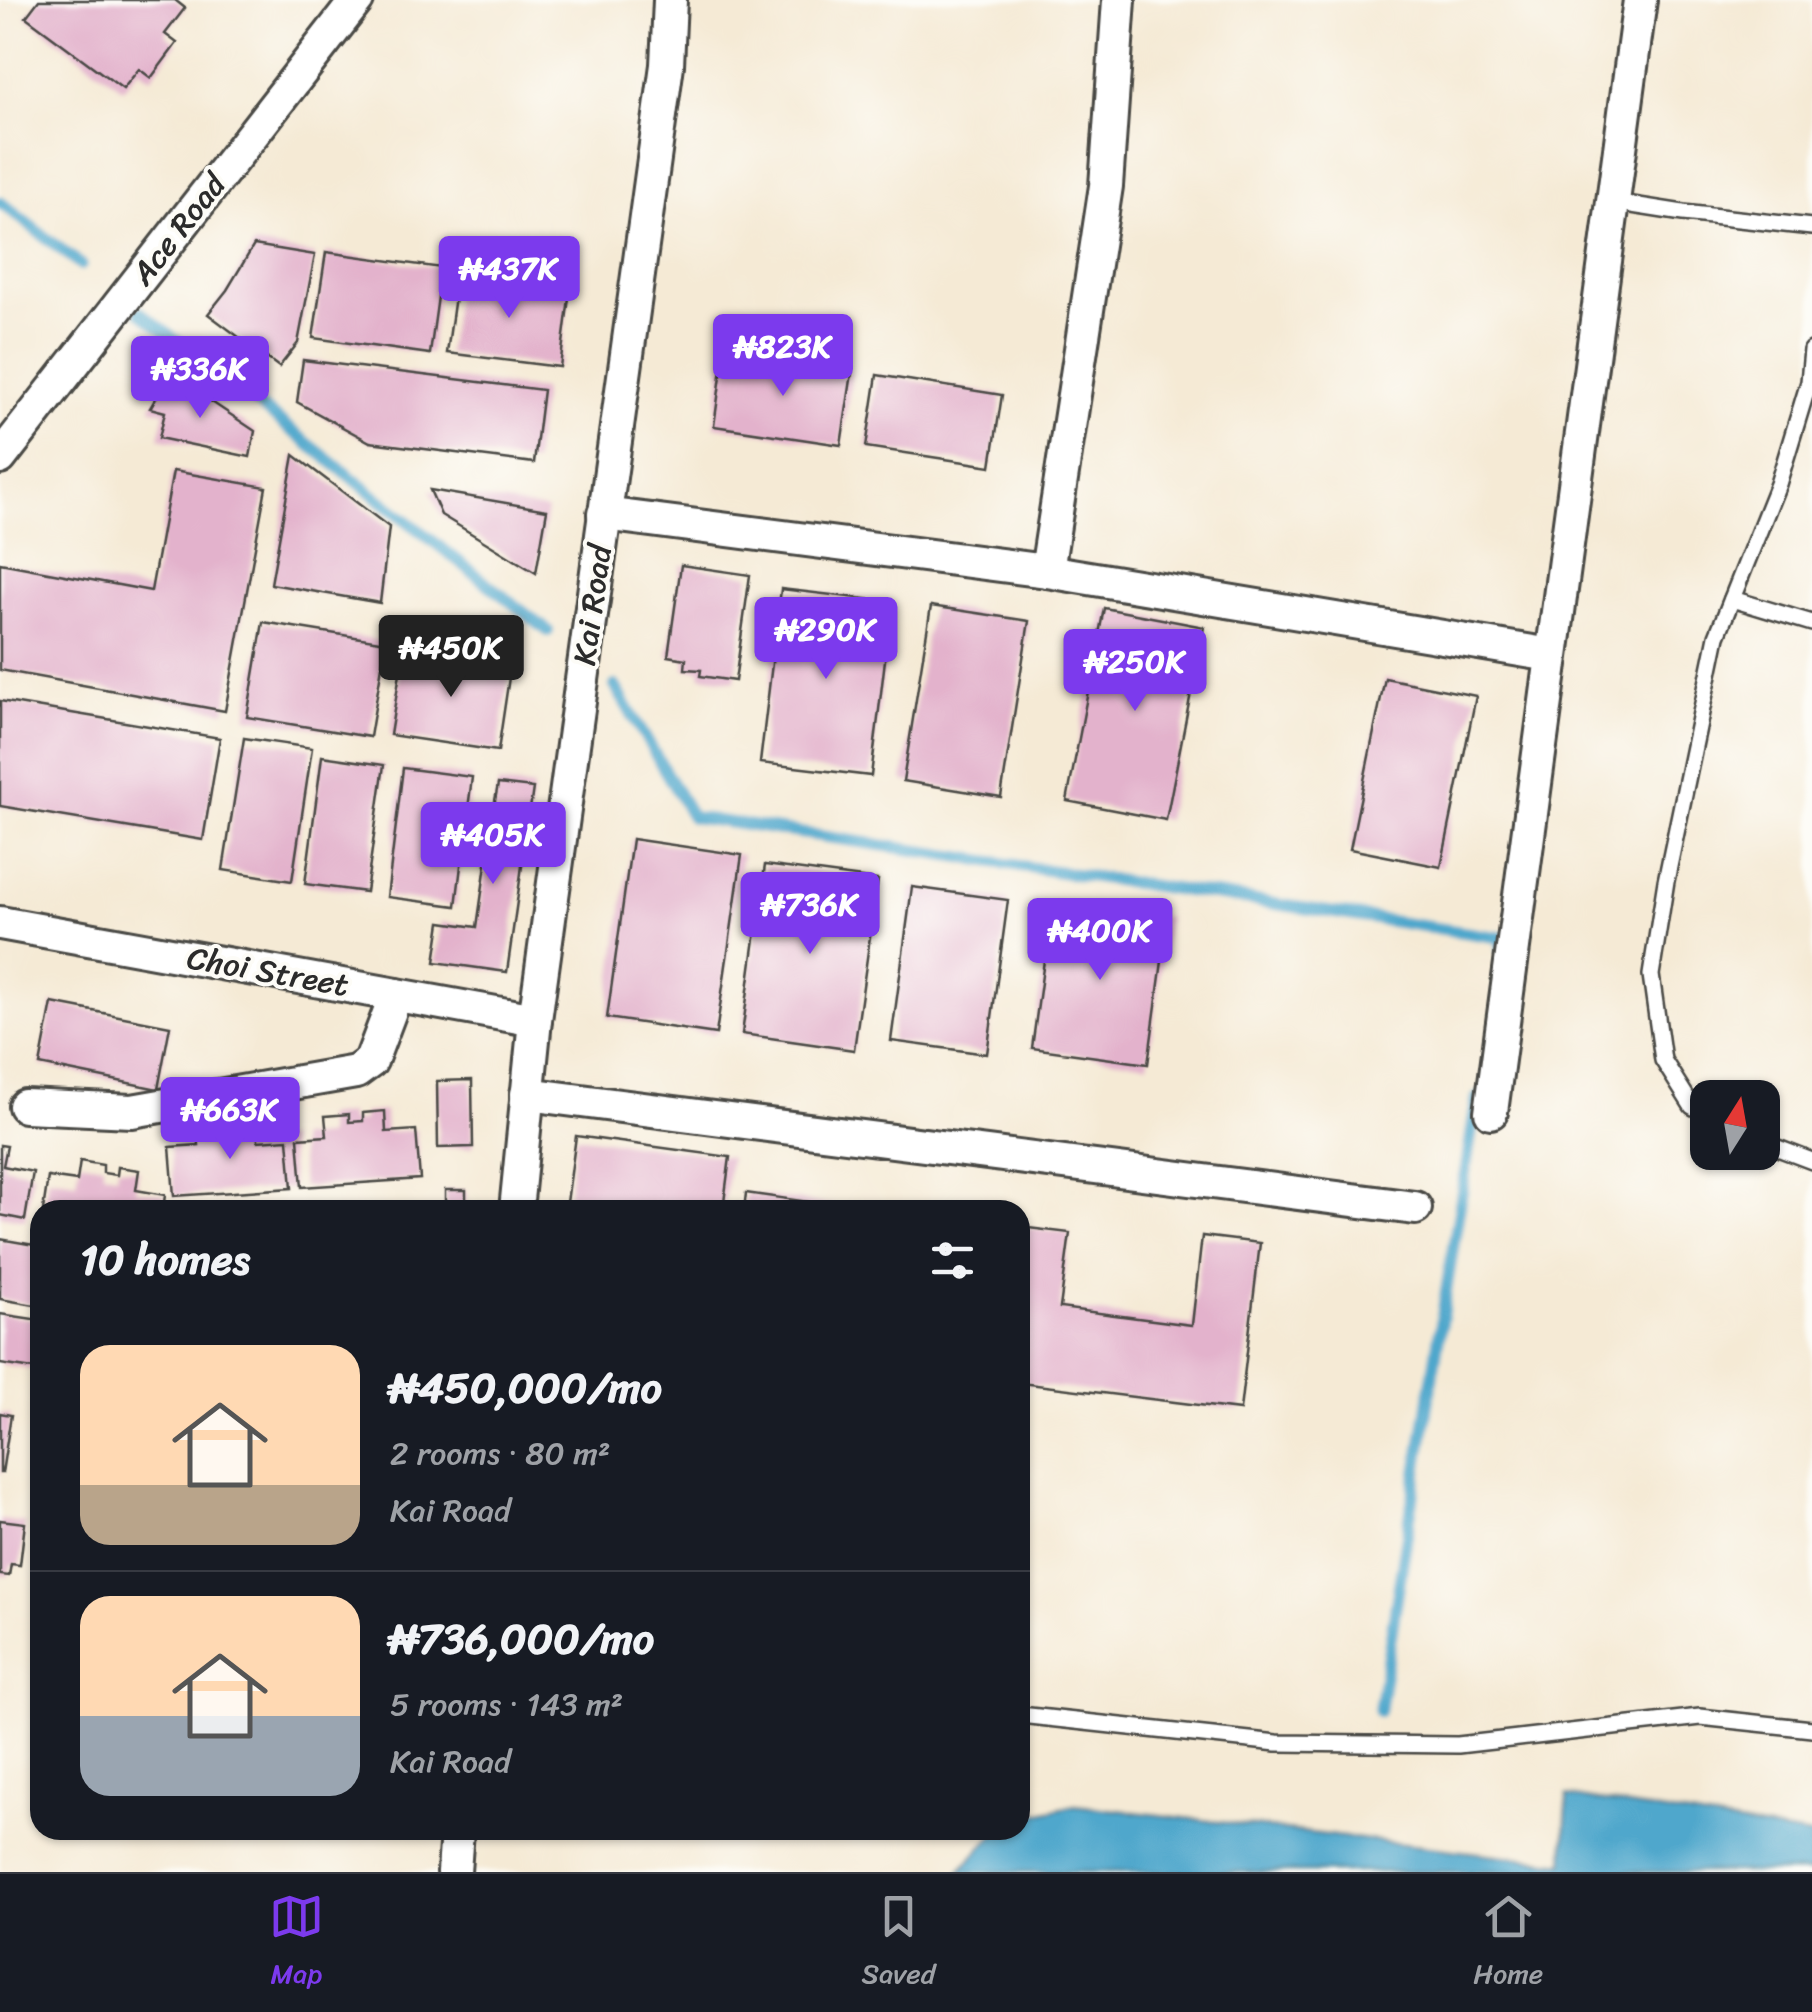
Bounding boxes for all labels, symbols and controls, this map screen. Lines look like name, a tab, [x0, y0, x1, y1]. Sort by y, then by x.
street label: Ace Road	[115, 159, 242, 299]
pin: ₦437K	[439, 236, 579, 321]
text: ₦437K	[461, 240, 557, 297]
pin: ₦823K	[713, 314, 853, 399]
text: ₦823K	[735, 318, 831, 375]
pin: ₦336K	[130, 336, 270, 421]
text: ₦336K	[153, 340, 247, 397]
street label: Kai Road	[556, 539, 629, 669]
pin: ₦290K	[756, 597, 896, 682]
text: ₦290K	[776, 601, 876, 658]
pin: ₦450K	[381, 615, 521, 700]
text: ₦450K	[401, 619, 501, 676]
pin: ₦250K	[1065, 629, 1205, 714]
text: ₦250K	[1086, 633, 1184, 690]
pin: ₦405K	[423, 802, 563, 887]
text: ₦405K	[443, 806, 543, 863]
pin: ₦736K	[740, 872, 880, 957]
text: ₦736K	[763, 876, 857, 933]
pin: ₦400K	[1030, 898, 1170, 983]
text: ₦400K	[1049, 902, 1151, 959]
street label: Choi Street	[183, 929, 353, 1014]
pin: ₦663K	[160, 1077, 300, 1162]
north arrow	[1690, 1080, 1780, 1170]
map controls	[1690, 1080, 1780, 1170]
text: ₦663K	[183, 1081, 277, 1138]
text: 10 homes	[80, 1223, 250, 1297]
icon: filters	[925, 1233, 980, 1288]
text: ₦450,000/mo	[390, 1351, 662, 1425]
icon: home	[160, 1385, 280, 1505]
text: 2 rooms · 80 m²	[390, 1425, 610, 1482]
text: Kai Road	[390, 1482, 511, 1539]
text: ₦736,000/mo	[390, 1602, 654, 1676]
icon: home	[160, 1636, 280, 1756]
text: 5 rooms · 143 m²	[390, 1676, 623, 1733]
text: Kai Road	[390, 1733, 511, 1790]
tab: Map	[269, 1889, 324, 1998]
tab: Saved	[862, 1889, 935, 1998]
tab: Home	[1473, 1889, 1543, 1998]

